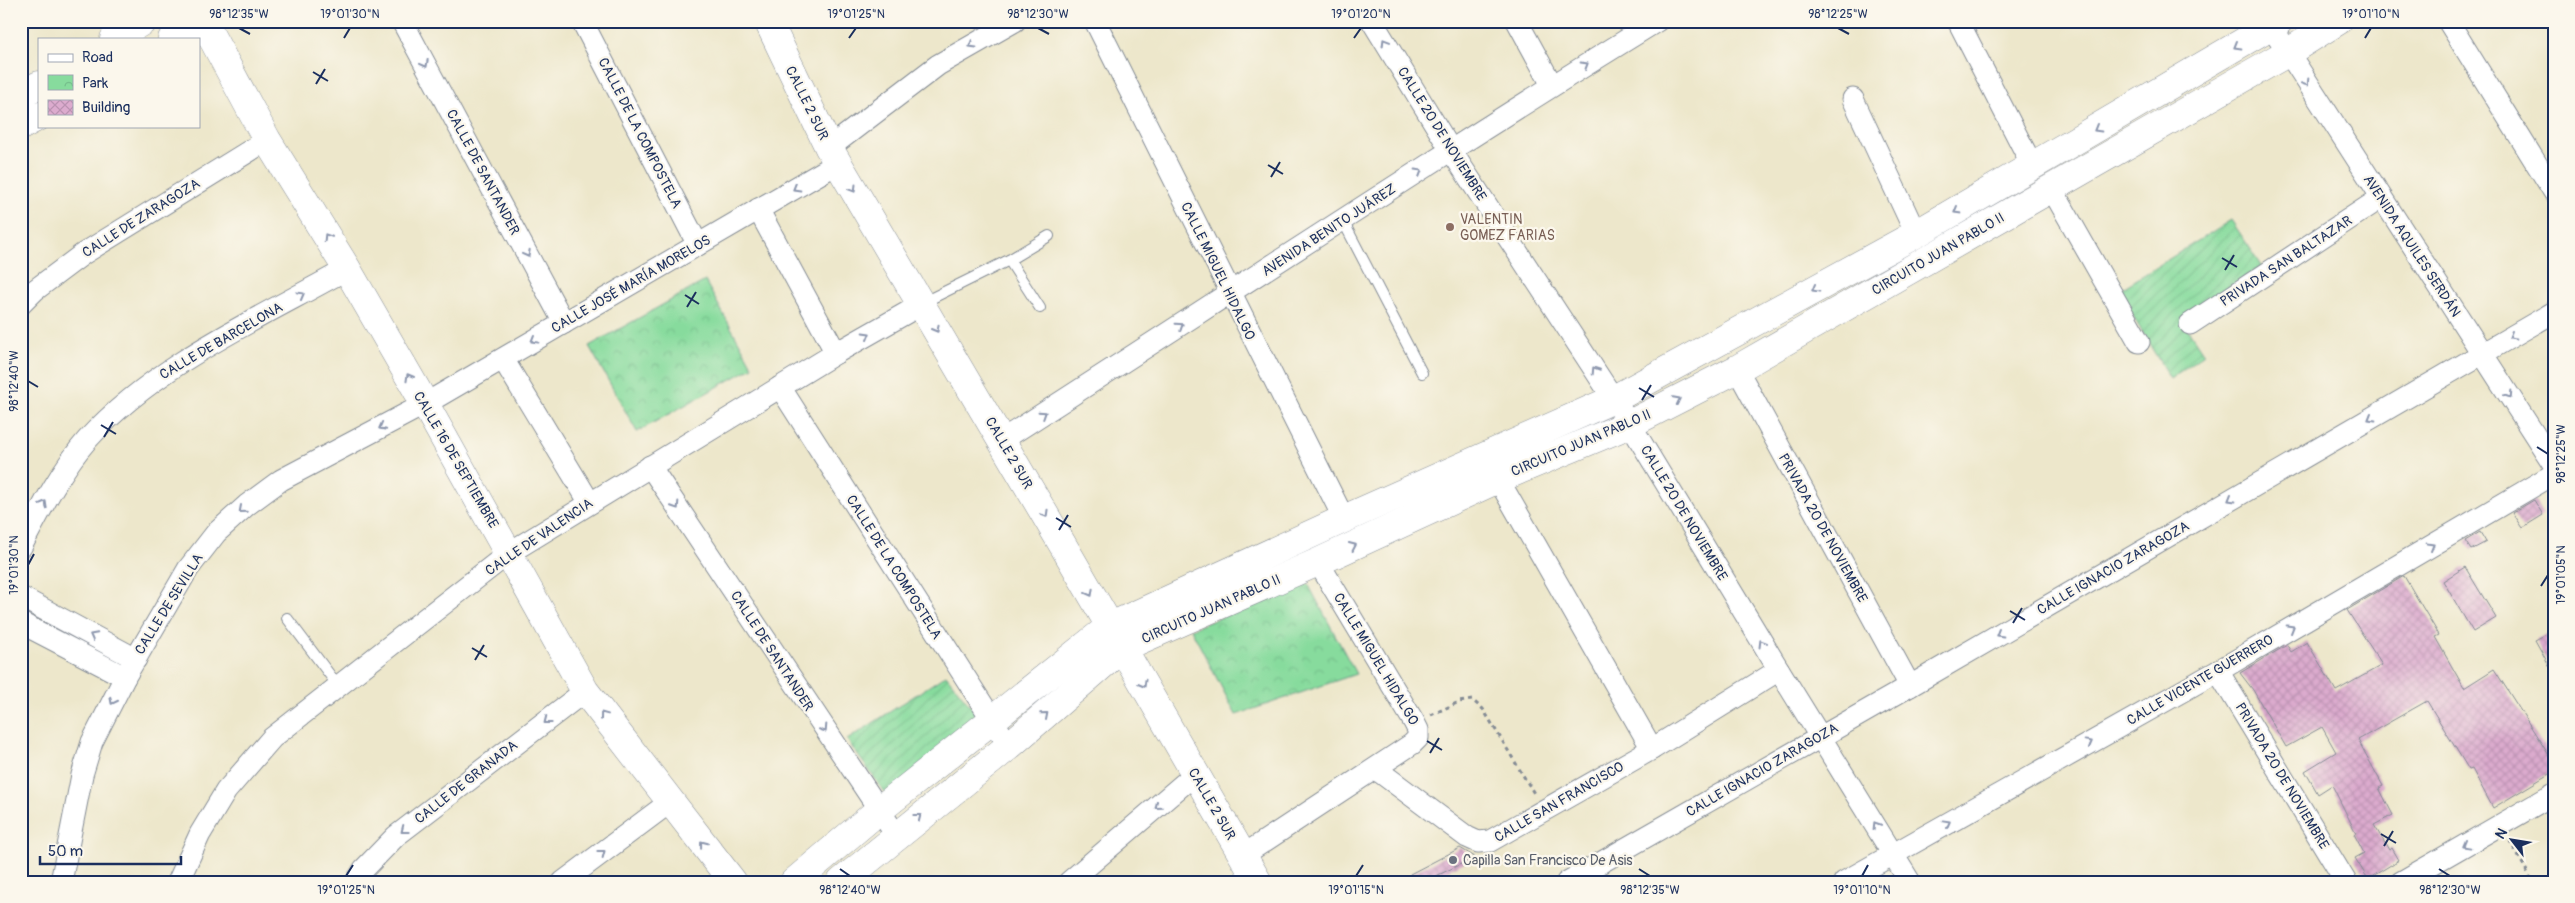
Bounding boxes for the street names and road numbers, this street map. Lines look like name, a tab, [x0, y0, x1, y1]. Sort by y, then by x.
street label: CALLE DE LA COMPOSTELA	[595, 55, 685, 211]
street label: CALLE 2 SUR	[782, 63, 832, 143]
street label: CALLE 20 DE NOVIEMBRE	[1394, 64, 1490, 204]
street label: CALLE DE SANTANDER	[443, 106, 523, 238]
street label: AVENIDA AQUILES SERDÁN	[2360, 171, 2465, 320]
street label: CALLE DE ZARAGOZA	[79, 175, 203, 261]
street label: AVENIDA BENITO JUÁREZ	[1258, 179, 1400, 280]
street label: CALLE MIGUEL HIDALGO	[1177, 199, 1259, 343]
street label: CIRCUITO JUAN PABLO II	[1869, 209, 2007, 299]
street label: PRIVADA SAN BALTAZAR	[2217, 212, 2355, 310]
street label: CALLE JOSÉ MARÍA MORELOS	[548, 230, 714, 337]
street label: CALLE DE BARCELONA	[156, 299, 286, 383]
street label: CALLE 16 DE SEPTIEMBRE	[410, 389, 502, 531]
street label: CIRCUITO JUAN PABLO II	[1508, 406, 1654, 480]
street label: CALLE 2 SUR	[982, 414, 1036, 492]
street label: CALLE 20 DE NOVIEMBRE	[1637, 442, 1731, 584]
street label: PRIVADA 20 DE NOVIEMBRE	[1775, 450, 1871, 606]
street label: CALLE DE LA COMPOSTELA	[843, 492, 945, 642]
street label: CALLE DE VALENCIA	[482, 495, 596, 579]
street label: CALLE IGNACIO ZARAGOZA	[2034, 517, 2192, 619]
street label: CALLE DE SEVILLA	[131, 550, 207, 658]
street label: CIRCUITO JUAN PABLO II	[1139, 571, 1283, 647]
street label: CALLE DE SANTANDER	[727, 588, 817, 714]
street label: CALLE MIGUEL HIDALGO	[1330, 590, 1422, 728]
street label: CALLE VICENTE GUERRERO	[2124, 631, 2276, 729]
street label: PRIVADA 20 DE NOVIEMBRE	[2231, 700, 2333, 852]
street label: CALLE IGNACIO ZARAGOZA	[1683, 719, 1841, 821]
street label: CALLE DE GRANADA	[411, 737, 521, 827]
street label: CALLE SAN FRANCISCO	[1491, 758, 1627, 846]
street label: CALLE 2 SUR	[1185, 765, 1239, 843]

